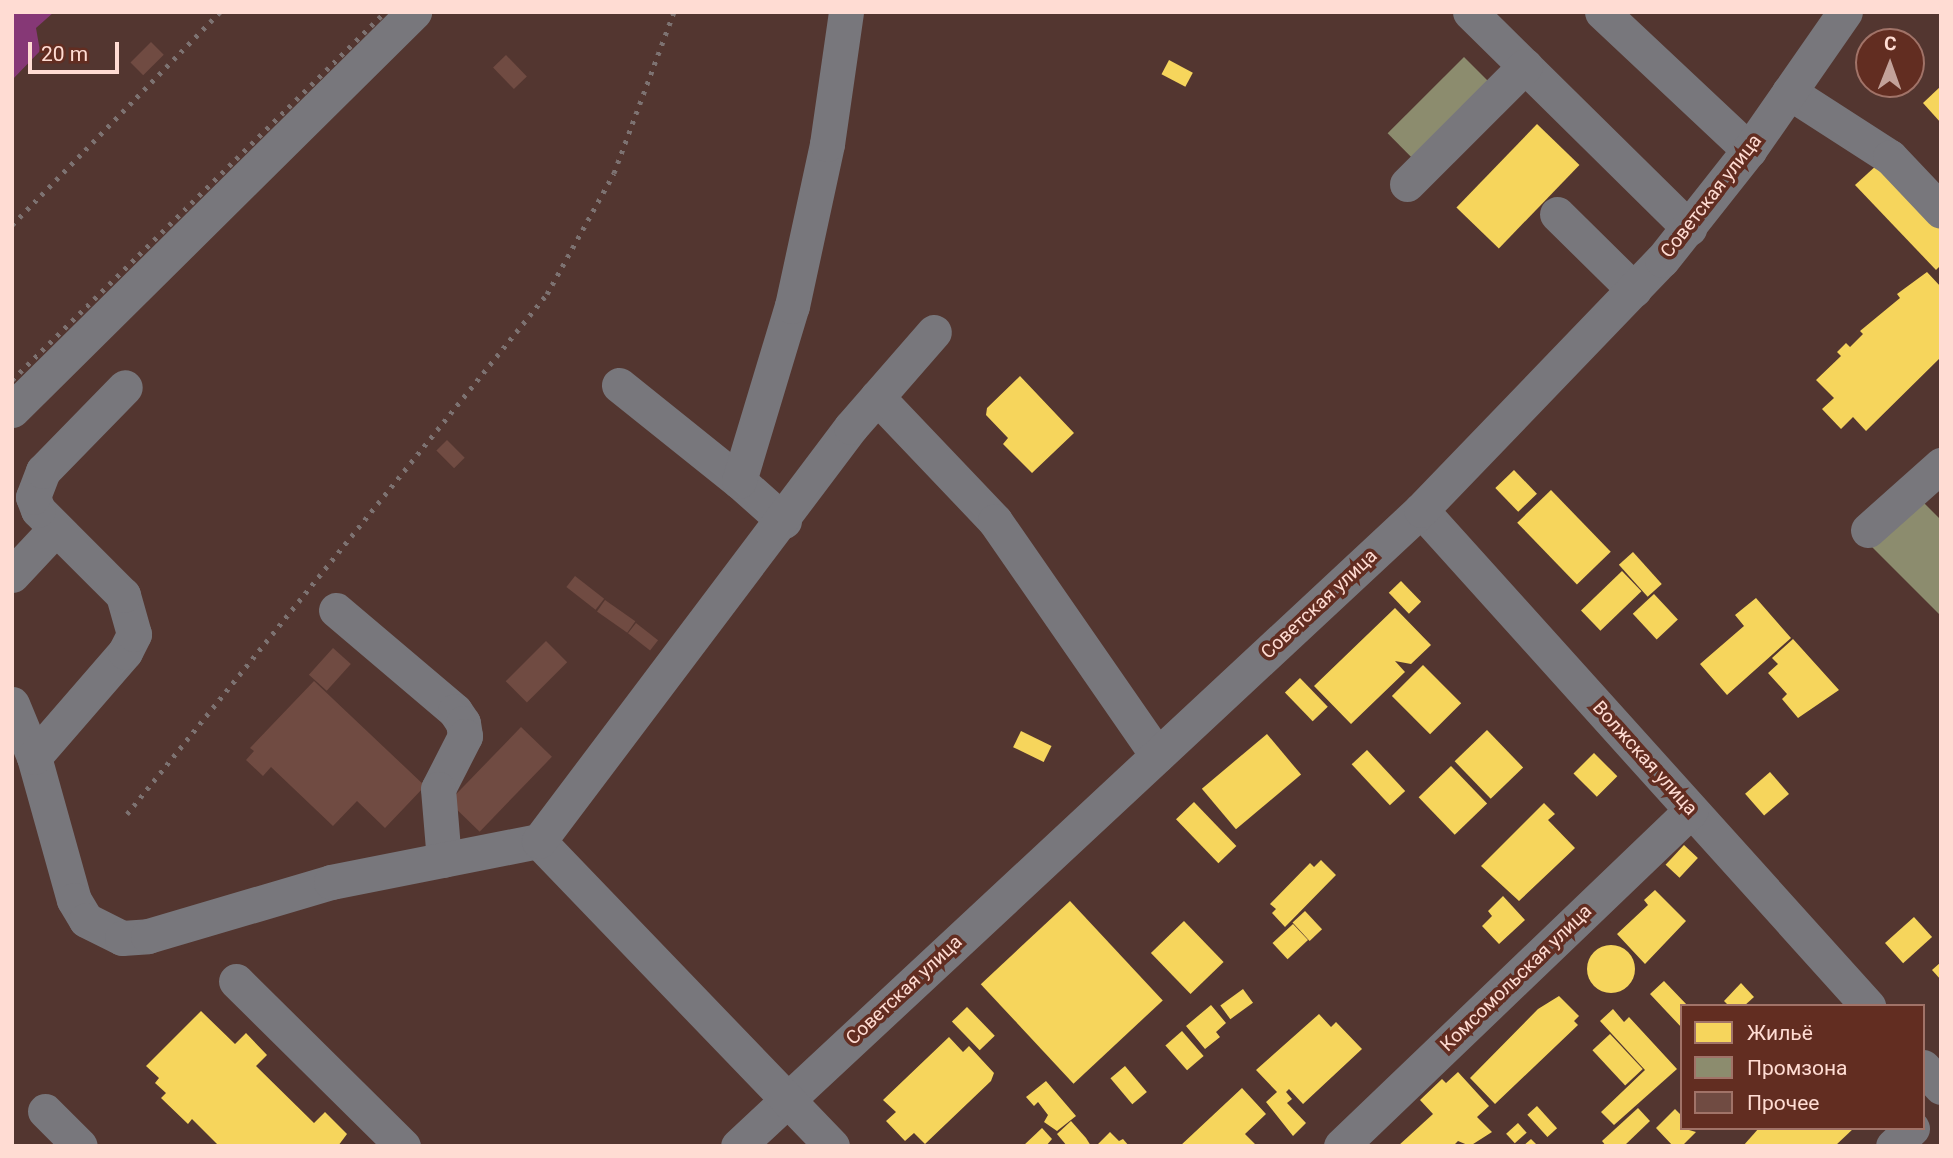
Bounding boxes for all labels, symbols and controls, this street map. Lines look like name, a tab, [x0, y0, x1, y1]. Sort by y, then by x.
scale bar	[32, 28, 122, 72]
north arrow	[1855, 28, 1925, 98]
text: С	[1884, 32, 1897, 55]
text: 20 m	[41, 42, 88, 66]
street label: Советская улица	[1656, 130, 1766, 262]
street label: Советская улица	[1256, 544, 1382, 664]
street label: Волжская улица	[1588, 696, 1702, 820]
street label: Комсомольская улица	[1436, 900, 1596, 1056]
street label: Советская улица	[841, 930, 967, 1050]
legend	[1680, 1004, 1925, 1130]
text: Жильё	[1747, 1021, 1813, 1045]
text: Промзона	[1747, 1056, 1848, 1080]
text: Прочее	[1747, 1091, 1819, 1115]

